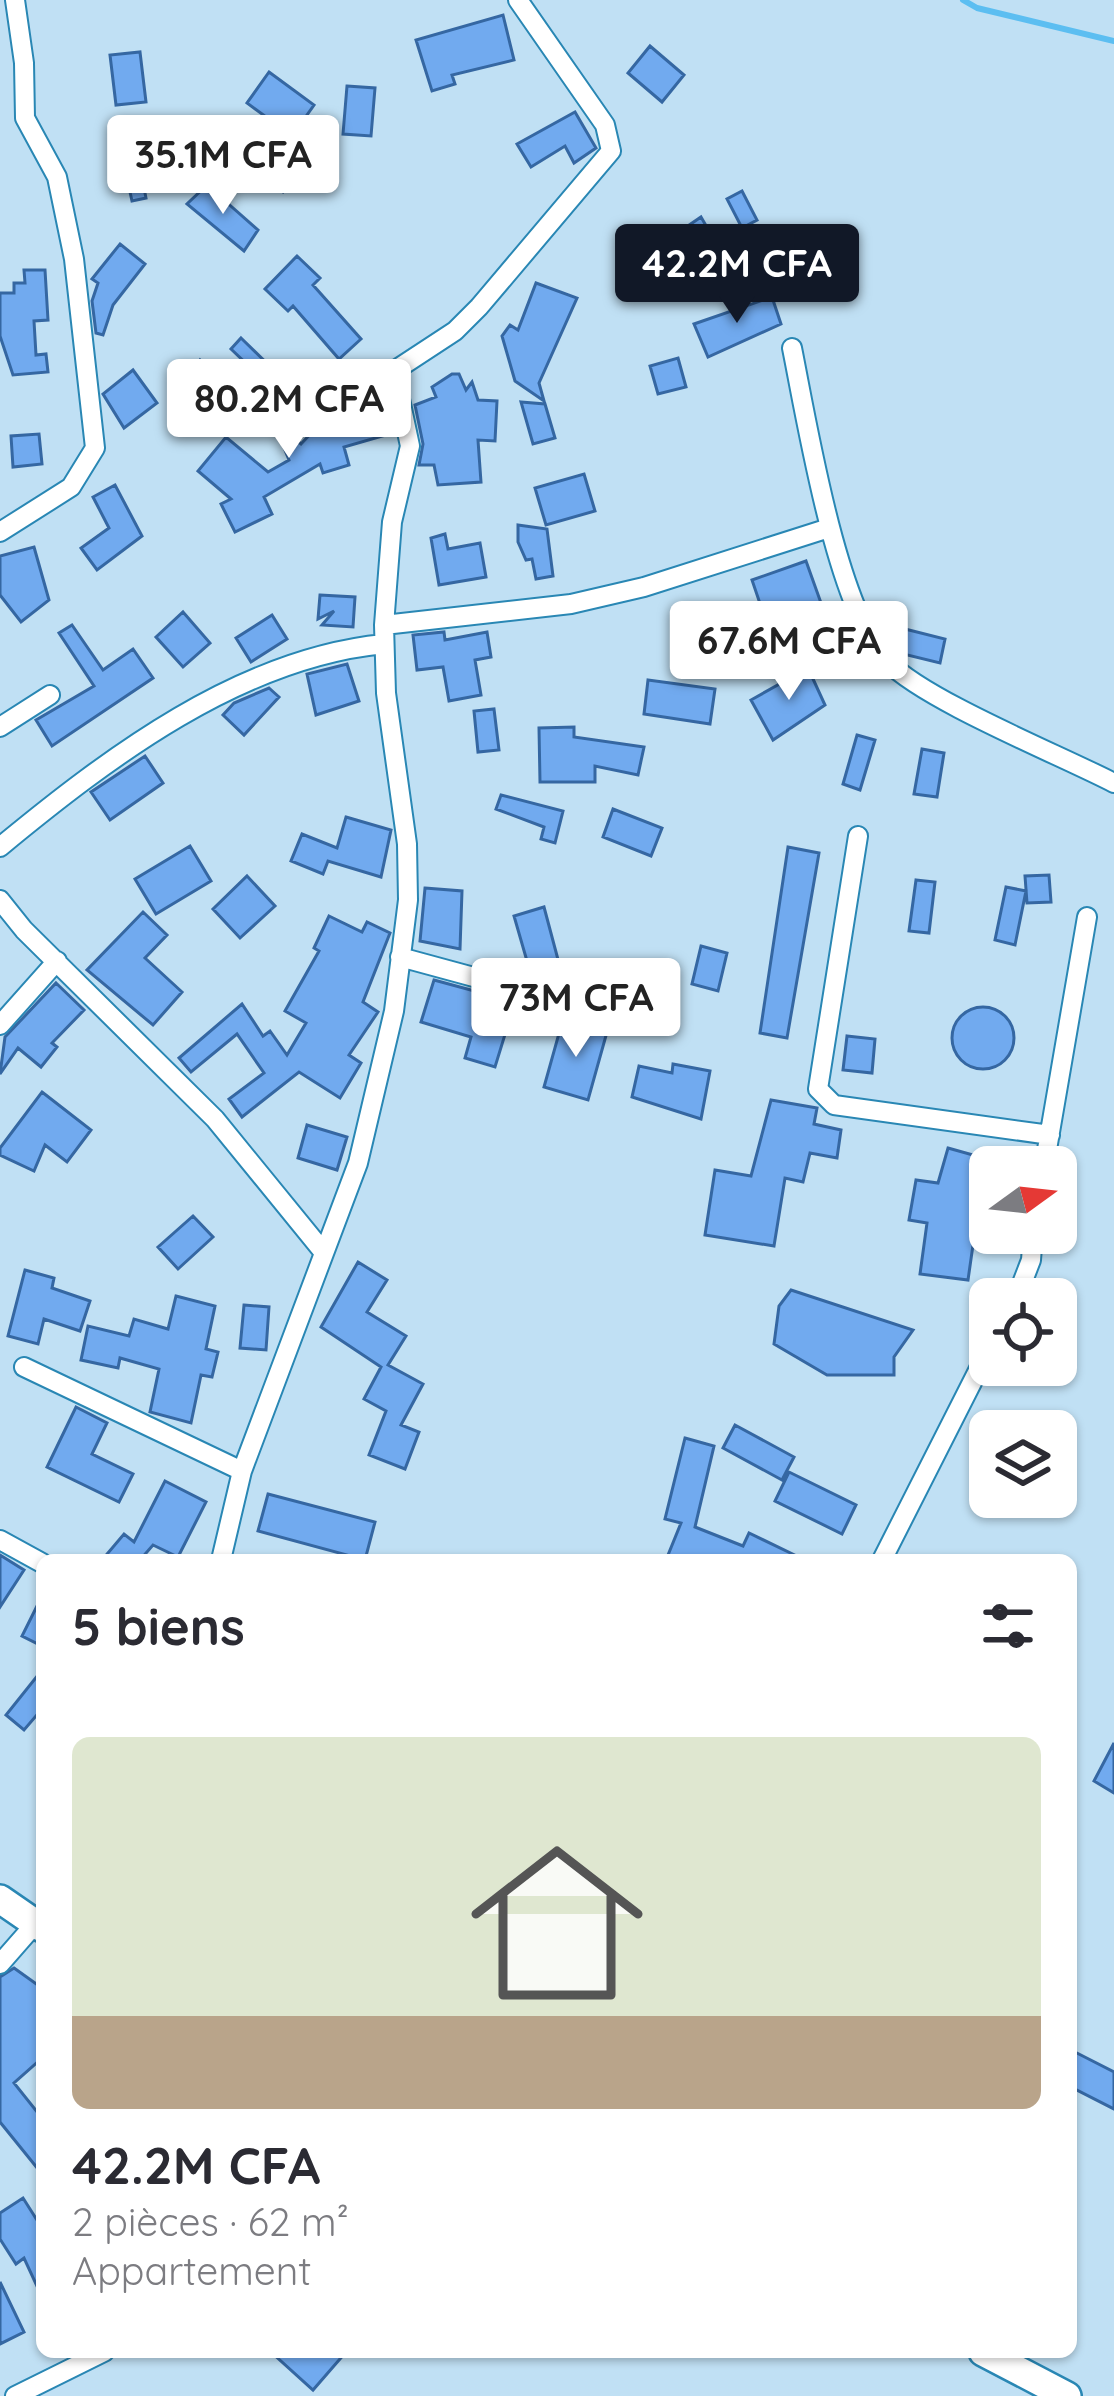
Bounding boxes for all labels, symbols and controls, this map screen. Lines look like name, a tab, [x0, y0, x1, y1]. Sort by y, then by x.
pin: 35.1M CFA	[86, 115, 360, 217]
text: 35.1M CFA	[134, 129, 312, 178]
pin: 42.2M CFA	[600, 224, 874, 326]
text: 42.2M CFA	[642, 238, 832, 287]
pin: 80.2M CFA	[152, 359, 426, 461]
text: 80.2M CFA	[194, 373, 384, 422]
pin: 67.6M CFA	[652, 601, 926, 703]
text: 67.6M CFA	[697, 615, 881, 664]
pin: 73M CFA	[465, 958, 687, 1060]
text: 73M CFA	[498, 972, 654, 1021]
north arrow	[969, 1146, 1077, 1254]
map controls	[969, 1146, 1077, 1518]
button: locate	[969, 1278, 1077, 1386]
button: layers	[969, 1410, 1077, 1518]
icon: filters	[975, 1593, 1041, 1659]
text: 5 biens	[72, 1594, 245, 1658]
icon: home	[449, 1815, 665, 2031]
text: 42.2M CFA	[72, 2133, 320, 2197]
text: 2 pièces · 62 m²	[72, 2197, 349, 2246]
text: Appartement	[72, 2246, 312, 2295]

